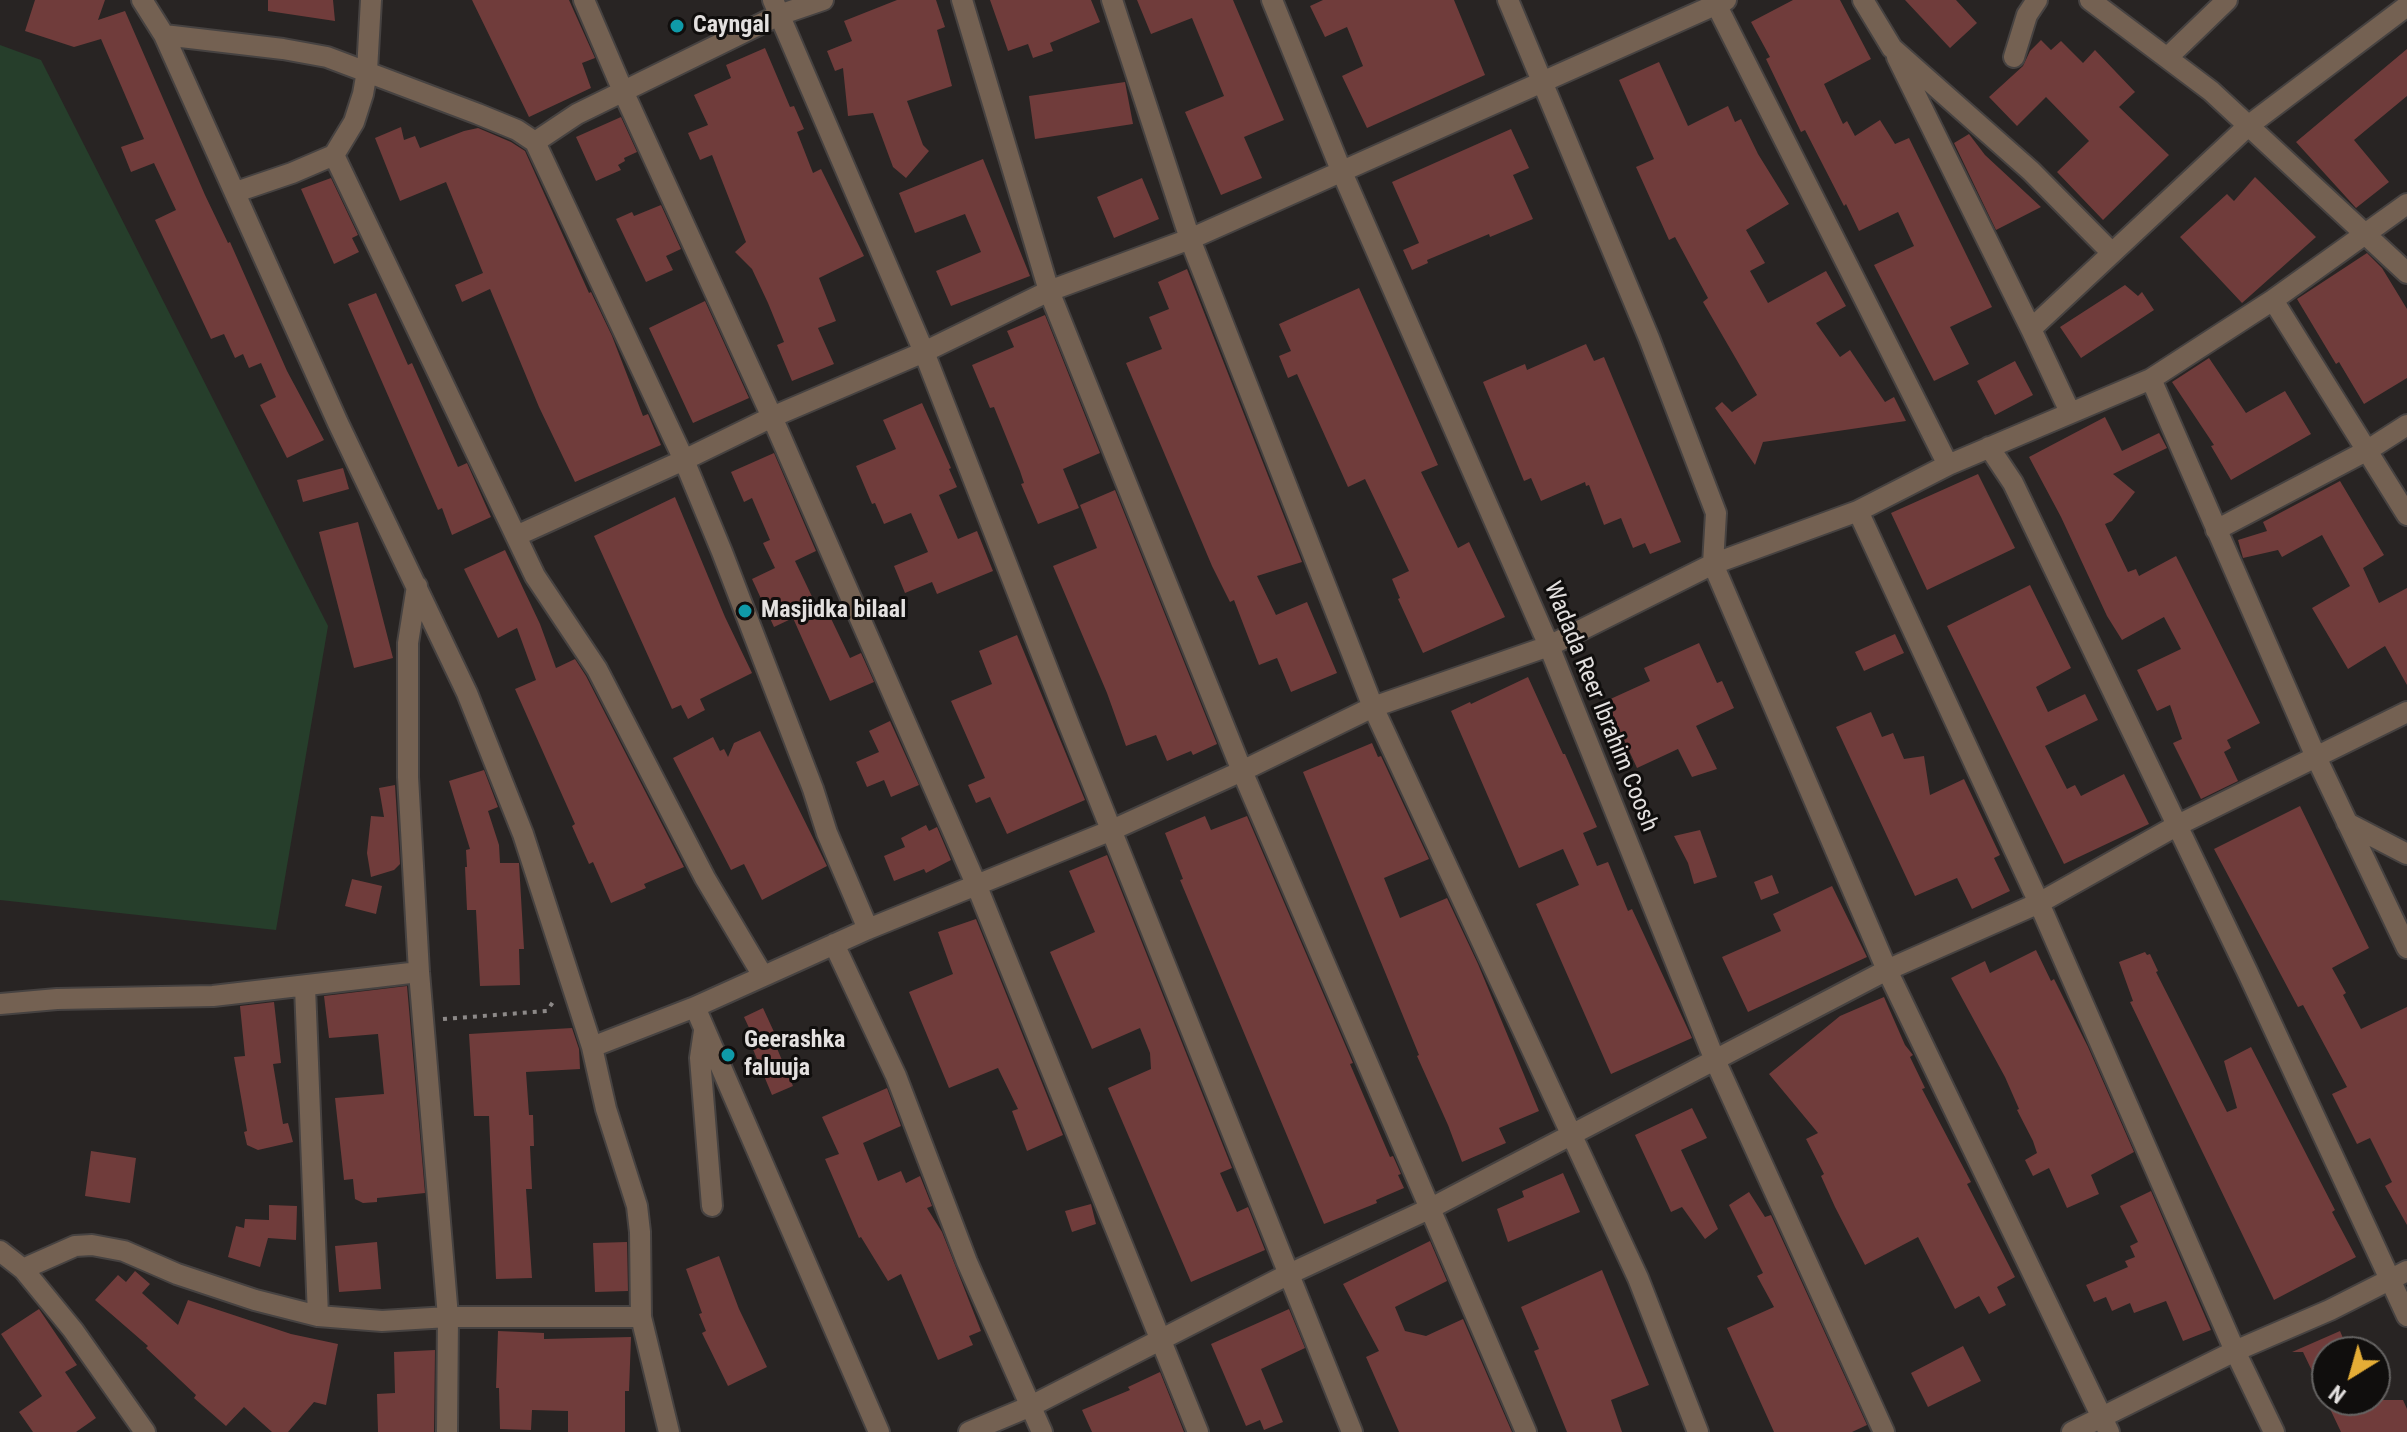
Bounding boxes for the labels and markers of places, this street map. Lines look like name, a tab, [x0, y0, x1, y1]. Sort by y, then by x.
place label: Cayngal	[693, 12, 770, 40]
marker: Cayngal	[668, 17, 686, 35]
place label: Masjidka bilaal	[761, 597, 906, 625]
marker: Masjidka bilaal	[736, 602, 754, 620]
place label: Geerashka faluuja	[744, 1027, 845, 1083]
marker: Geerashka faluuja	[719, 1046, 737, 1064]

